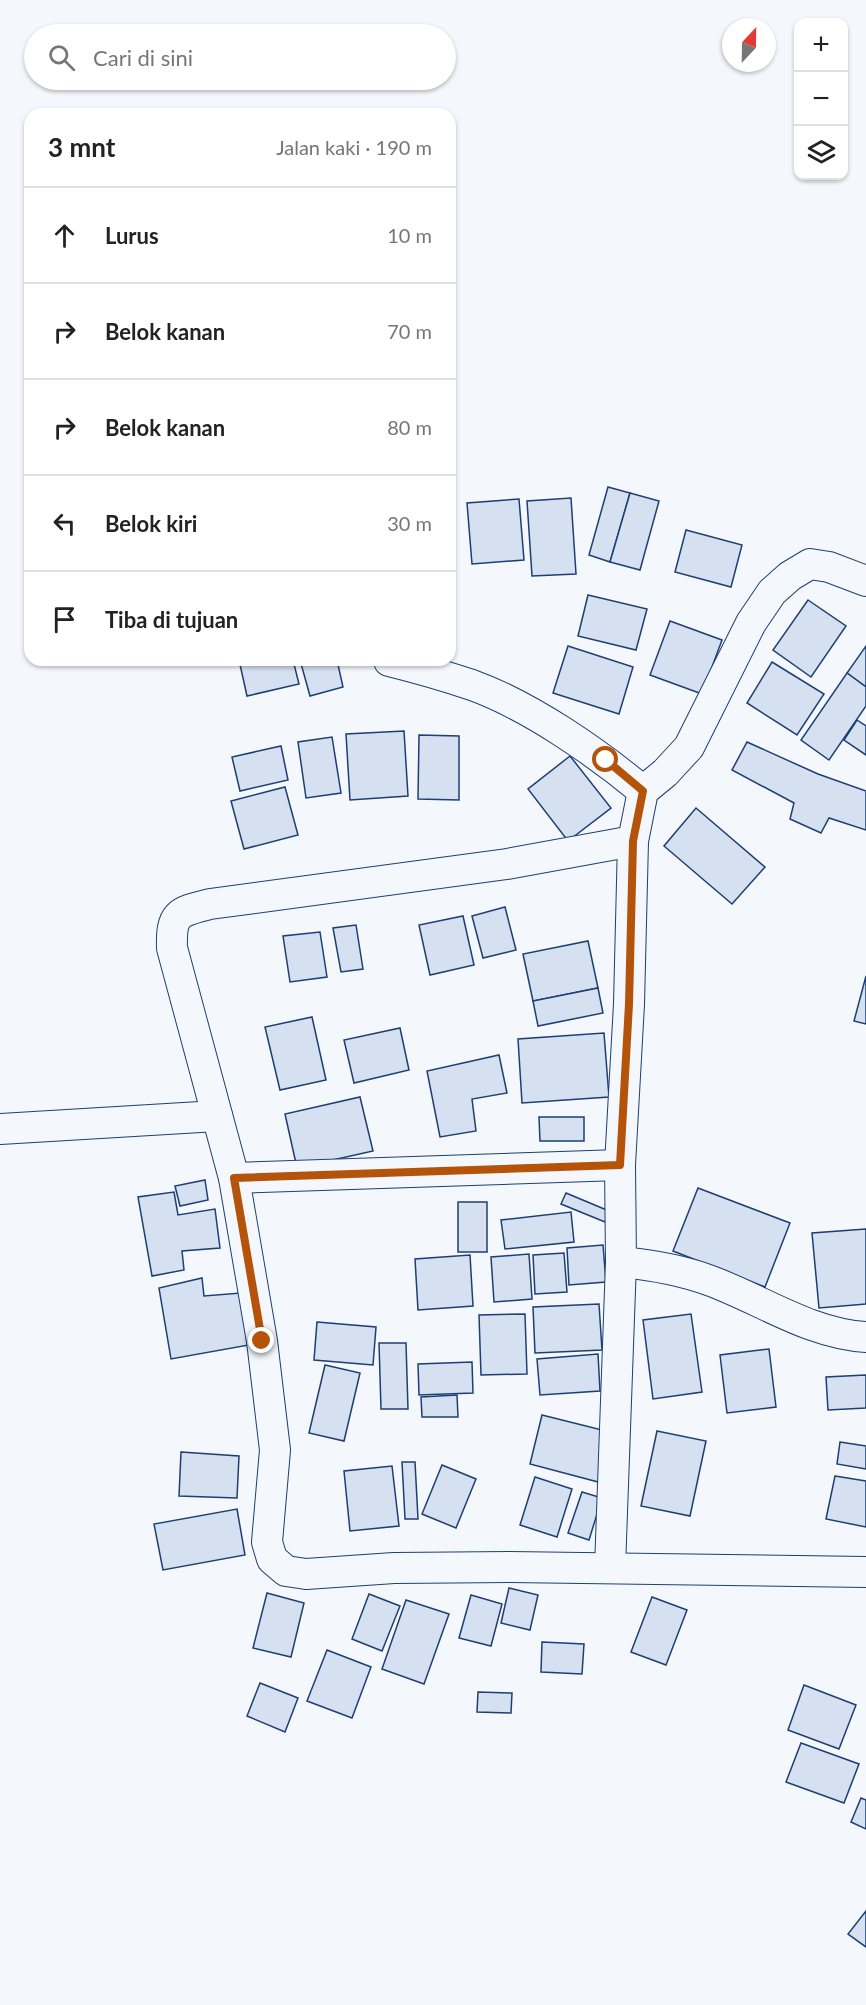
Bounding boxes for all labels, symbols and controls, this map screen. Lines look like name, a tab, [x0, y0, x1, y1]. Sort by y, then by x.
north arrow	[722, 18, 776, 72]
map controls	[794, 18, 848, 180]
button: +	[794, 18, 848, 72]
search box	[24, 24, 456, 90]
icon: search	[45, 41, 78, 74]
text: Cari di sini	[93, 44, 193, 71]
button: −	[794, 72, 848, 126]
button: layers	[794, 126, 848, 180]
text: 3 mnt	[48, 131, 115, 163]
text: Jalan kaki · 190 m	[276, 135, 432, 159]
icon: ahead	[48, 219, 81, 252]
text: Lurus	[105, 222, 159, 249]
text: 10 m	[387, 223, 432, 247]
icon: right	[48, 315, 81, 348]
text: Belok kanan	[105, 318, 225, 345]
text: 70 m	[387, 319, 432, 343]
icon: right	[48, 411, 81, 444]
text: Belok kanan	[105, 414, 225, 441]
text: 80 m	[387, 415, 432, 439]
icon: left	[48, 507, 81, 540]
text: Belok kiri	[105, 510, 197, 537]
text: 30 m	[387, 511, 432, 535]
icon: arrive	[48, 603, 81, 636]
text: Tiba di tujuan	[105, 606, 238, 633]
route start	[592, 746, 618, 772]
route end	[248, 1327, 274, 1353]

